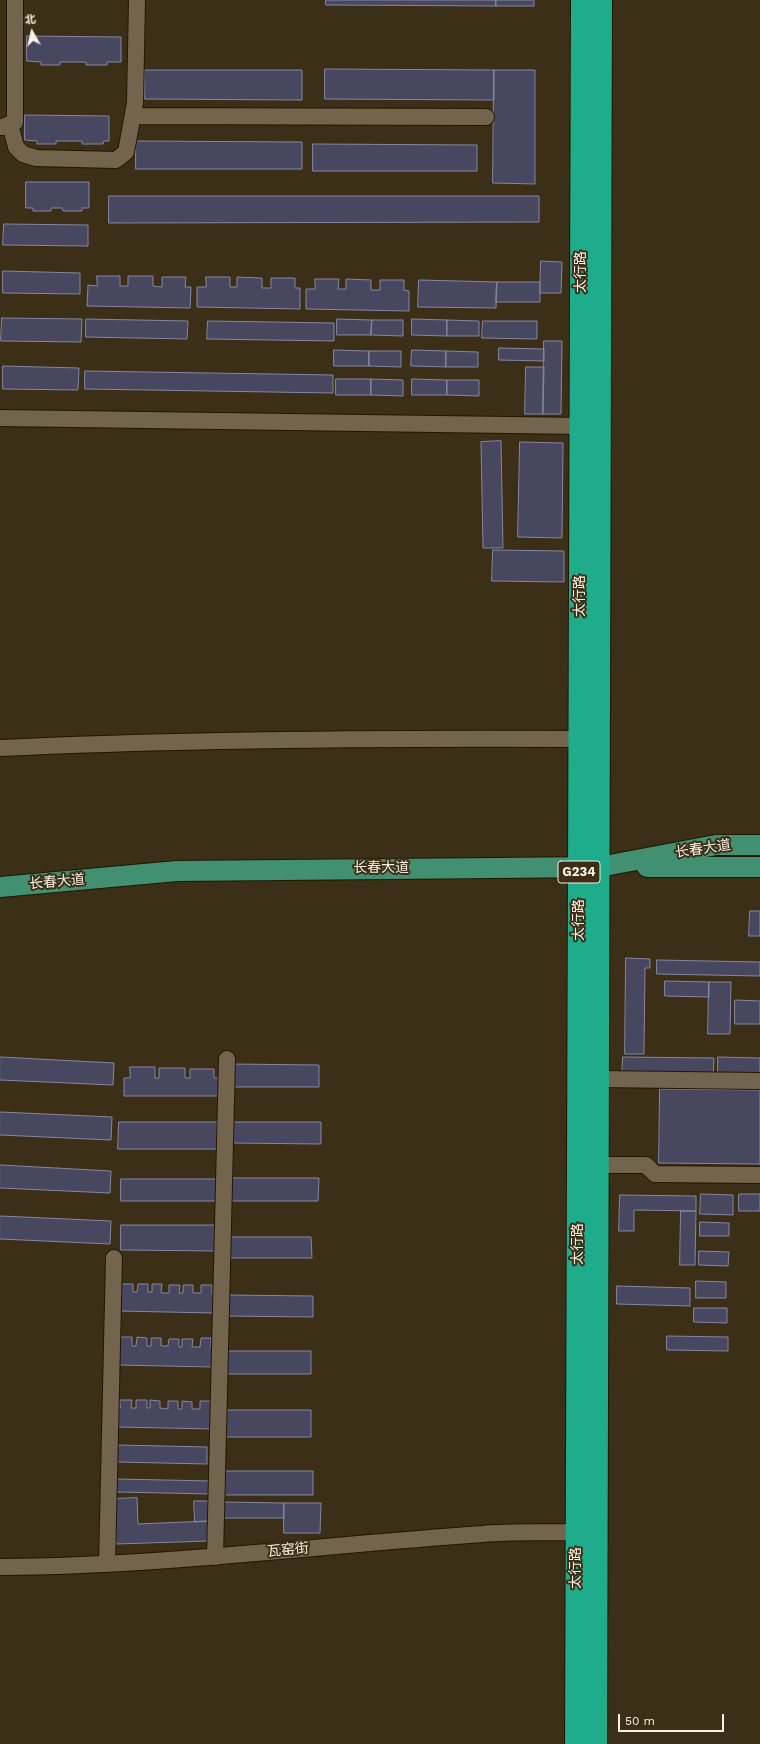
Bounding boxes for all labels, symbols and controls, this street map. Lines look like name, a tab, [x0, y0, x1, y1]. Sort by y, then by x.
north arrow	[12, 12, 52, 52]
text: 北	[24, 12, 37, 27]
street label: 太行路	[573, 251, 589, 293]
street label: 太行路	[572, 575, 588, 617]
street label: 长春大道	[674, 837, 732, 861]
street label: 长春大道	[353, 860, 409, 876]
road number: G234	[558, 861, 600, 883]
street label: 长春大道	[28, 871, 86, 893]
street label: 太行路	[571, 899, 587, 941]
street label: 太行路	[570, 1223, 586, 1265]
street label: 瓦窑街	[266, 1540, 310, 1560]
street label: 太行路	[568, 1547, 584, 1589]
scale bar	[620, 1706, 726, 1732]
text: 50 m	[625, 1714, 655, 1728]

